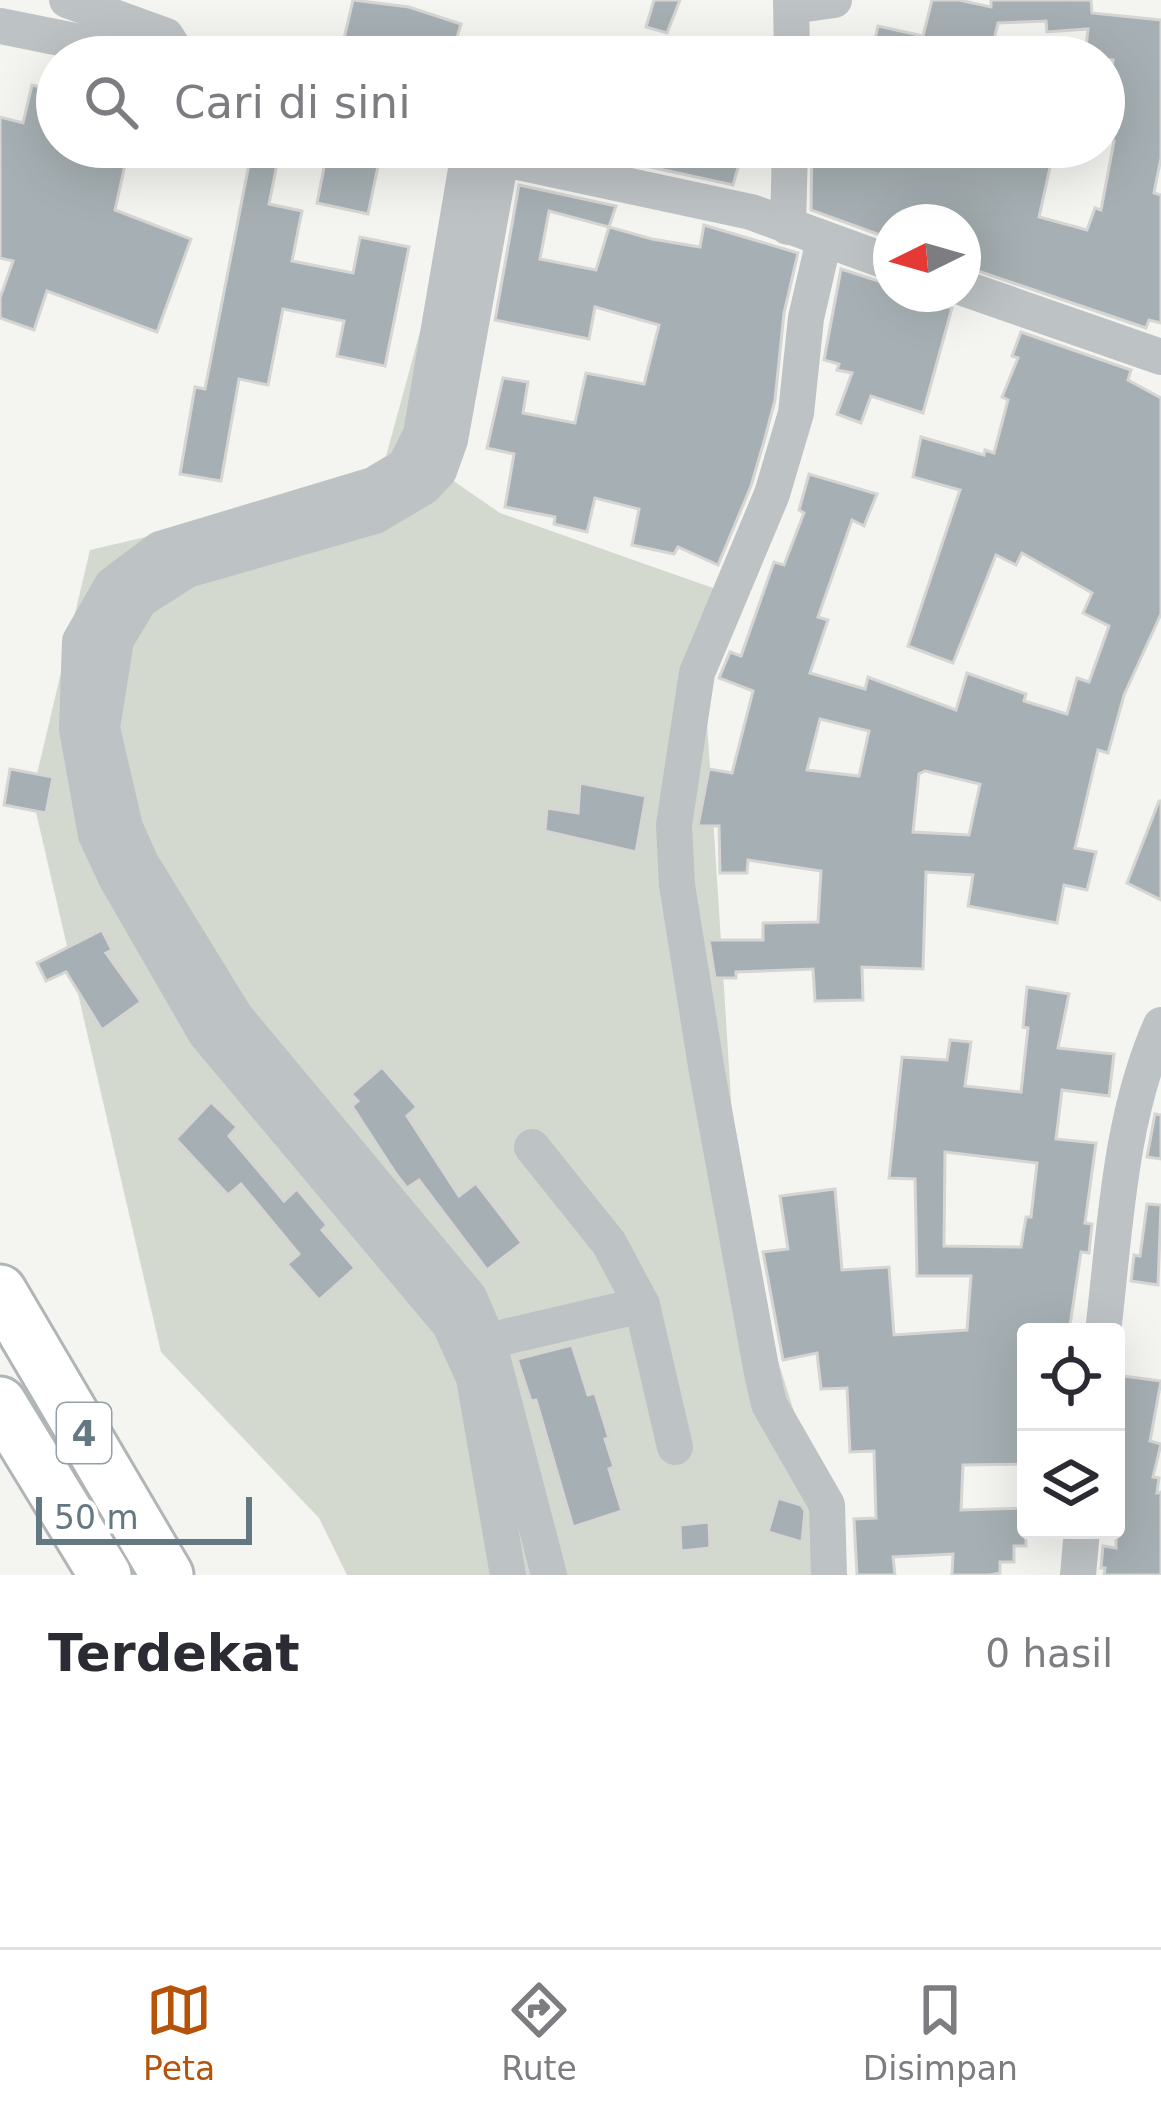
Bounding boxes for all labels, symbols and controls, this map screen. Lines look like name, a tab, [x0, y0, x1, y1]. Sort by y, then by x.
search box	[36, 36, 1125, 168]
icon: search	[78, 69, 144, 135]
text: Cari di sini	[174, 76, 411, 129]
north arrow	[873, 204, 981, 312]
map controls	[1017, 1323, 1125, 1539]
button: locate	[1017, 1323, 1125, 1431]
road number: 4	[57, 1403, 111, 1463]
button: layers	[1017, 1431, 1125, 1539]
scale bar	[36, 1491, 252, 1544]
text: 50 m	[54, 1498, 139, 1537]
text: Terdekat	[48, 1624, 300, 1683]
text: 0 hasil	[985, 1631, 1113, 1676]
tab: Peta	[143, 1977, 215, 2088]
tab: Rute	[501, 1977, 577, 2088]
tab: Disimpan	[863, 1977, 1018, 2088]

